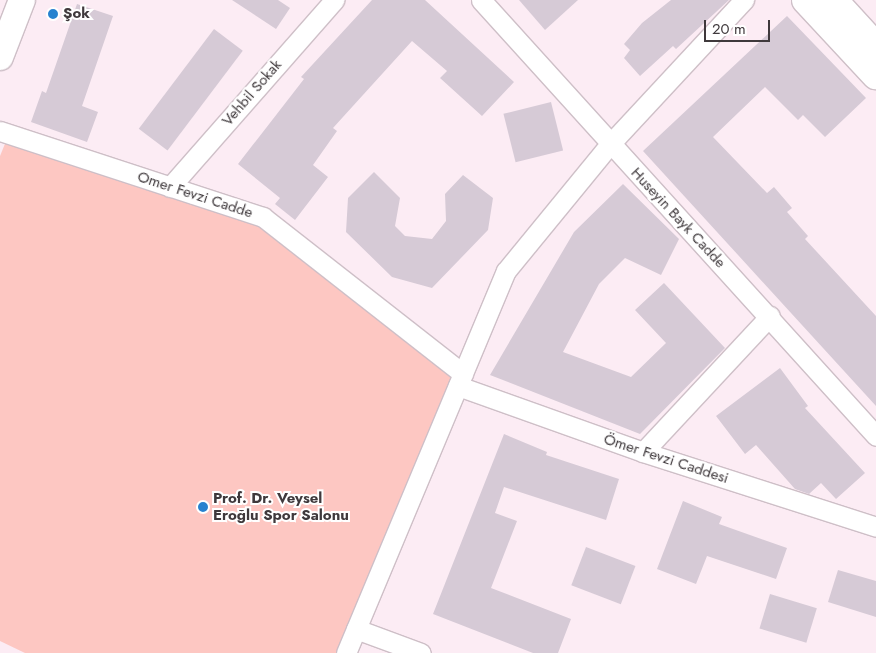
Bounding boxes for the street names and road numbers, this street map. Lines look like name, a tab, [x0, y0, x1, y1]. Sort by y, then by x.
street label: Vehbil Sokak	[218, 56, 286, 130]
street label: Huseyin Bayk Cadde	[627, 164, 729, 272]
street label: Omer Fevzi Cadde	[135, 168, 255, 222]
street label: Ömer Fevzi Caddesi	[601, 430, 731, 488]

